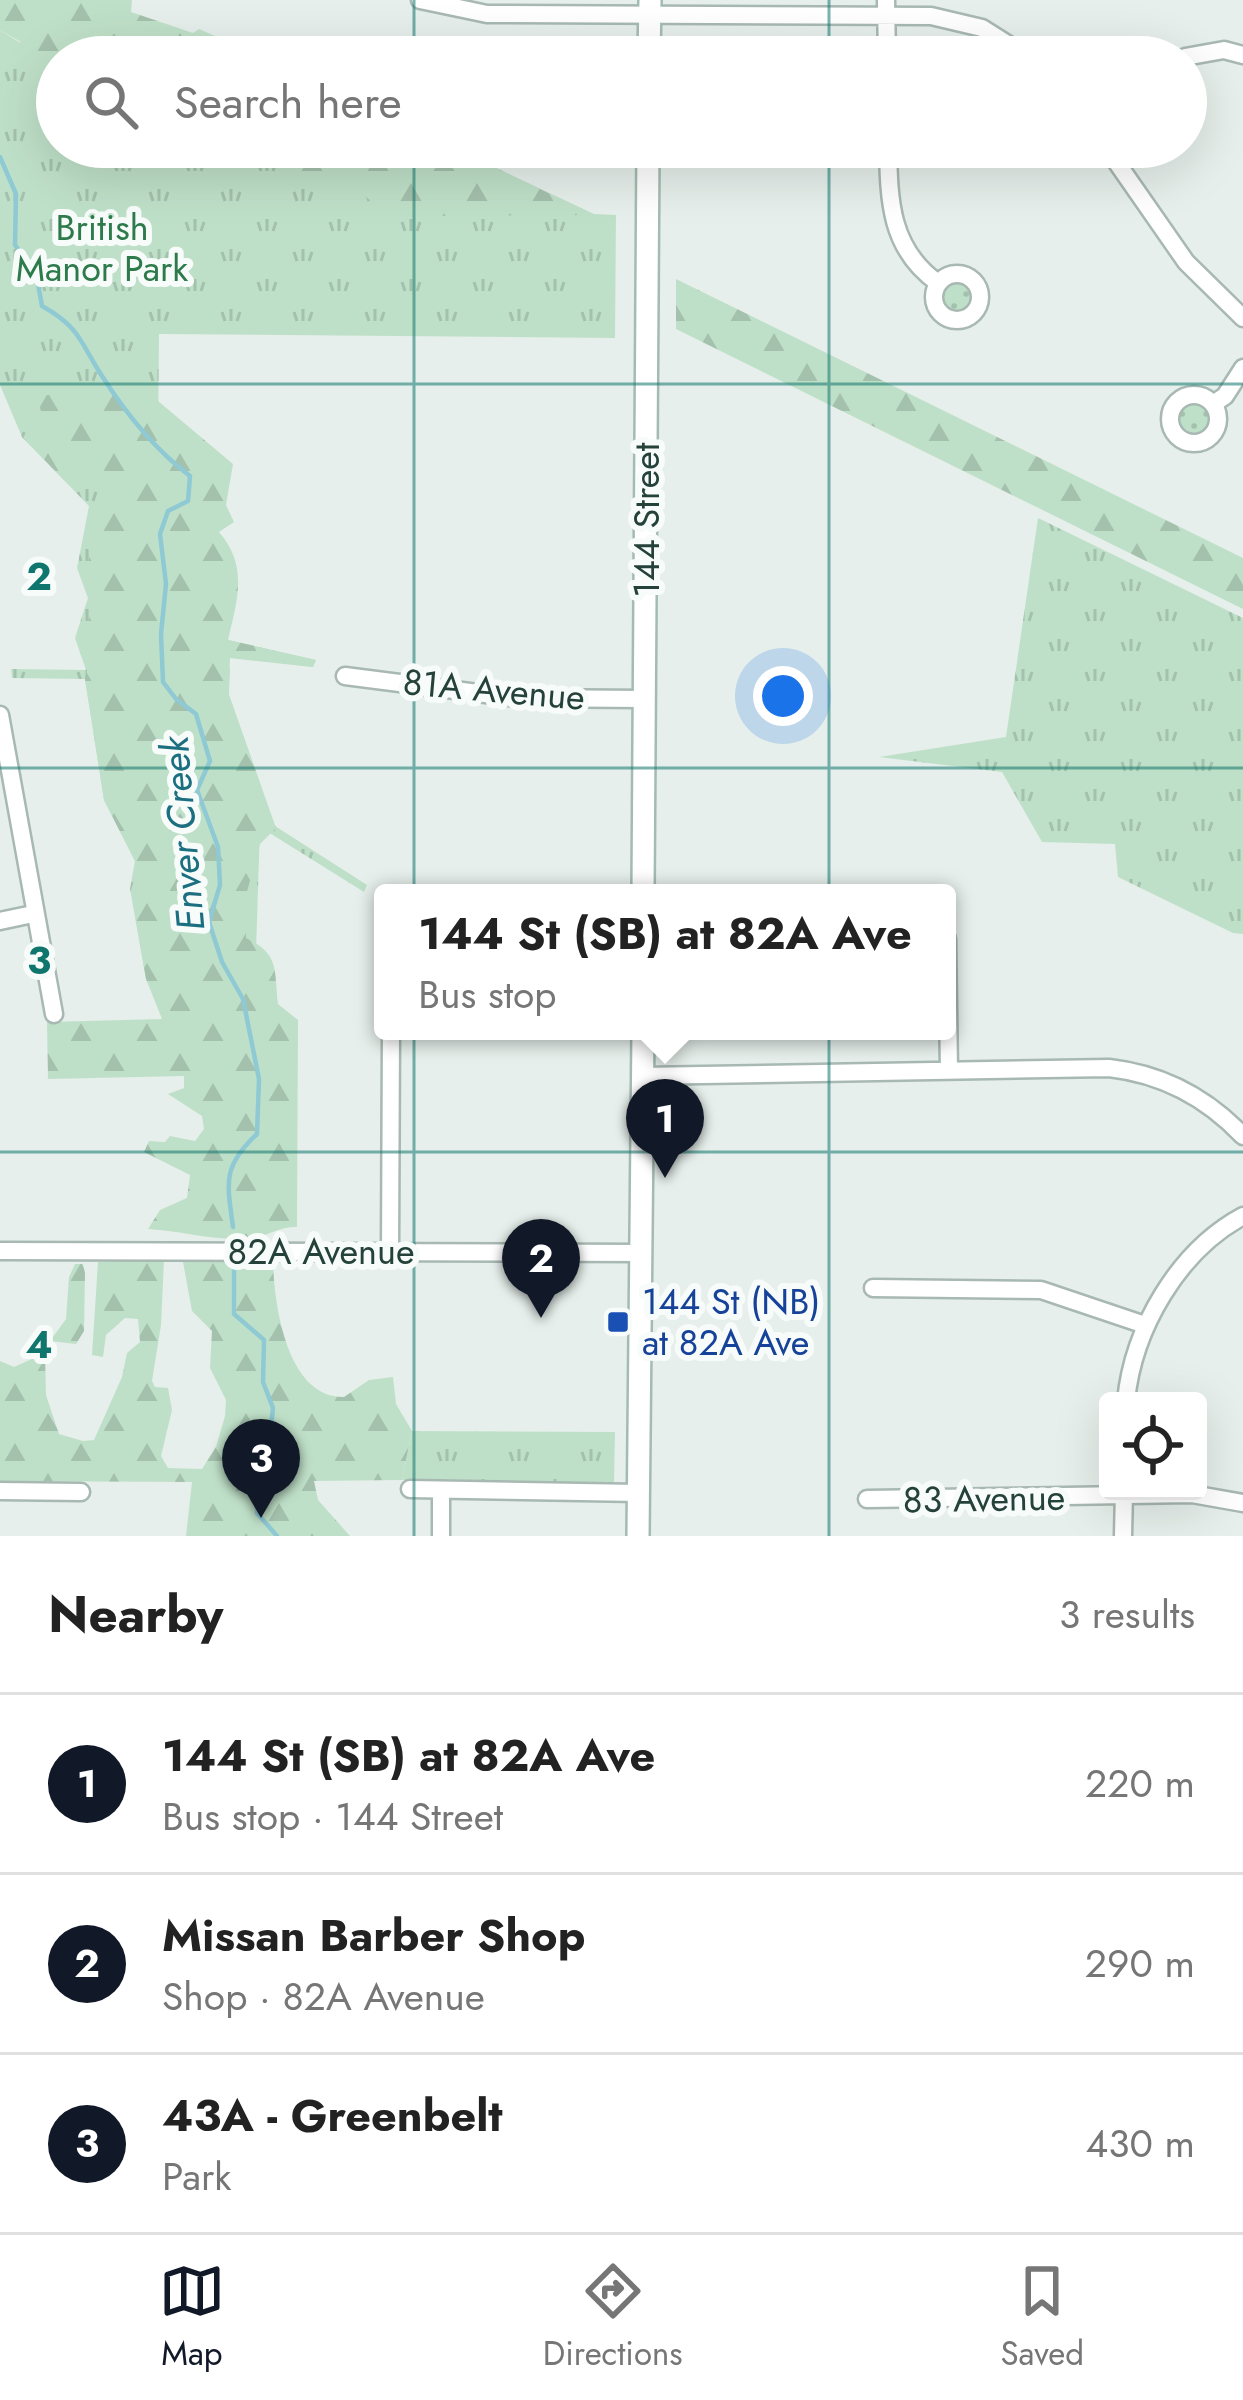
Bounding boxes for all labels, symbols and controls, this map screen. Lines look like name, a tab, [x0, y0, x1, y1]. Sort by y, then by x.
search box	[36, 36, 1207, 168]
icon: search	[78, 69, 144, 135]
text: Search here	[174, 70, 402, 135]
park label: British Manor Park	[16, 201, 188, 294]
street label: 144 Street	[620, 442, 672, 597]
text: 2	[26, 548, 52, 605]
street label: 81A Avenue	[401, 655, 587, 723]
your location	[753, 666, 813, 726]
water label: Enver Creek	[145, 732, 219, 933]
popup	[374, 884, 956, 1040]
text: 144 St (SB) at 82A Ave	[418, 901, 912, 966]
text: 3	[27, 932, 51, 989]
text: Bus stop	[418, 966, 557, 1023]
pin: 1	[626, 1079, 704, 1178]
pin: 2	[502, 1219, 580, 1318]
street label: 82A Avenue	[228, 1225, 414, 1277]
place label: 144 St (NB) at 82A Ave	[642, 1275, 820, 1368]
marker: 144 St (NB) at 82A Ave	[605, 1309, 631, 1335]
text: 4	[25, 1316, 53, 1373]
map controls	[1099, 1392, 1207, 1500]
button: locate	[1099, 1392, 1207, 1500]
pin: 3	[222, 1419, 300, 1518]
street label: 83 Avenue	[902, 1471, 1066, 1525]
text: Nearby	[48, 1577, 223, 1651]
text: 3 results	[1059, 1586, 1195, 1643]
text: 144 St (SB) at 82A Ave	[162, 1723, 655, 1788]
text: 1	[77, 1755, 97, 1812]
text: 220 m	[1085, 1755, 1195, 1812]
text: Bus stop · 144 Street	[162, 1788, 503, 1845]
text: Missan Barber Shop	[162, 1903, 585, 1968]
text: 2	[74, 1935, 100, 1992]
text: 290 m	[1085, 1935, 1195, 1992]
text: Shop · 82A Avenue	[162, 1968, 485, 2025]
text: 43A - Greenbelt	[162, 2083, 503, 2148]
text: 3	[75, 2115, 99, 2172]
text: 430 m	[1085, 2115, 1195, 2172]
text: Park	[162, 2148, 232, 2205]
tab: Map	[159, 2258, 225, 2377]
tab: Directions	[543, 2258, 683, 2377]
tab: Saved	[1000, 2258, 1084, 2377]

